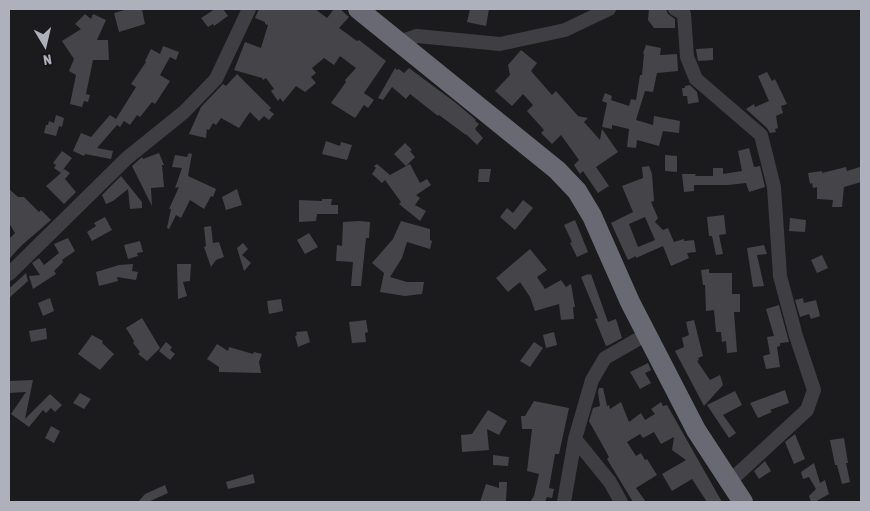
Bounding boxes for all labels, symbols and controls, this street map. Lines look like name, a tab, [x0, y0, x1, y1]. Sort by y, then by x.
north arrow	[20, 20, 70, 70]
text: N	[42, 51, 53, 68]

